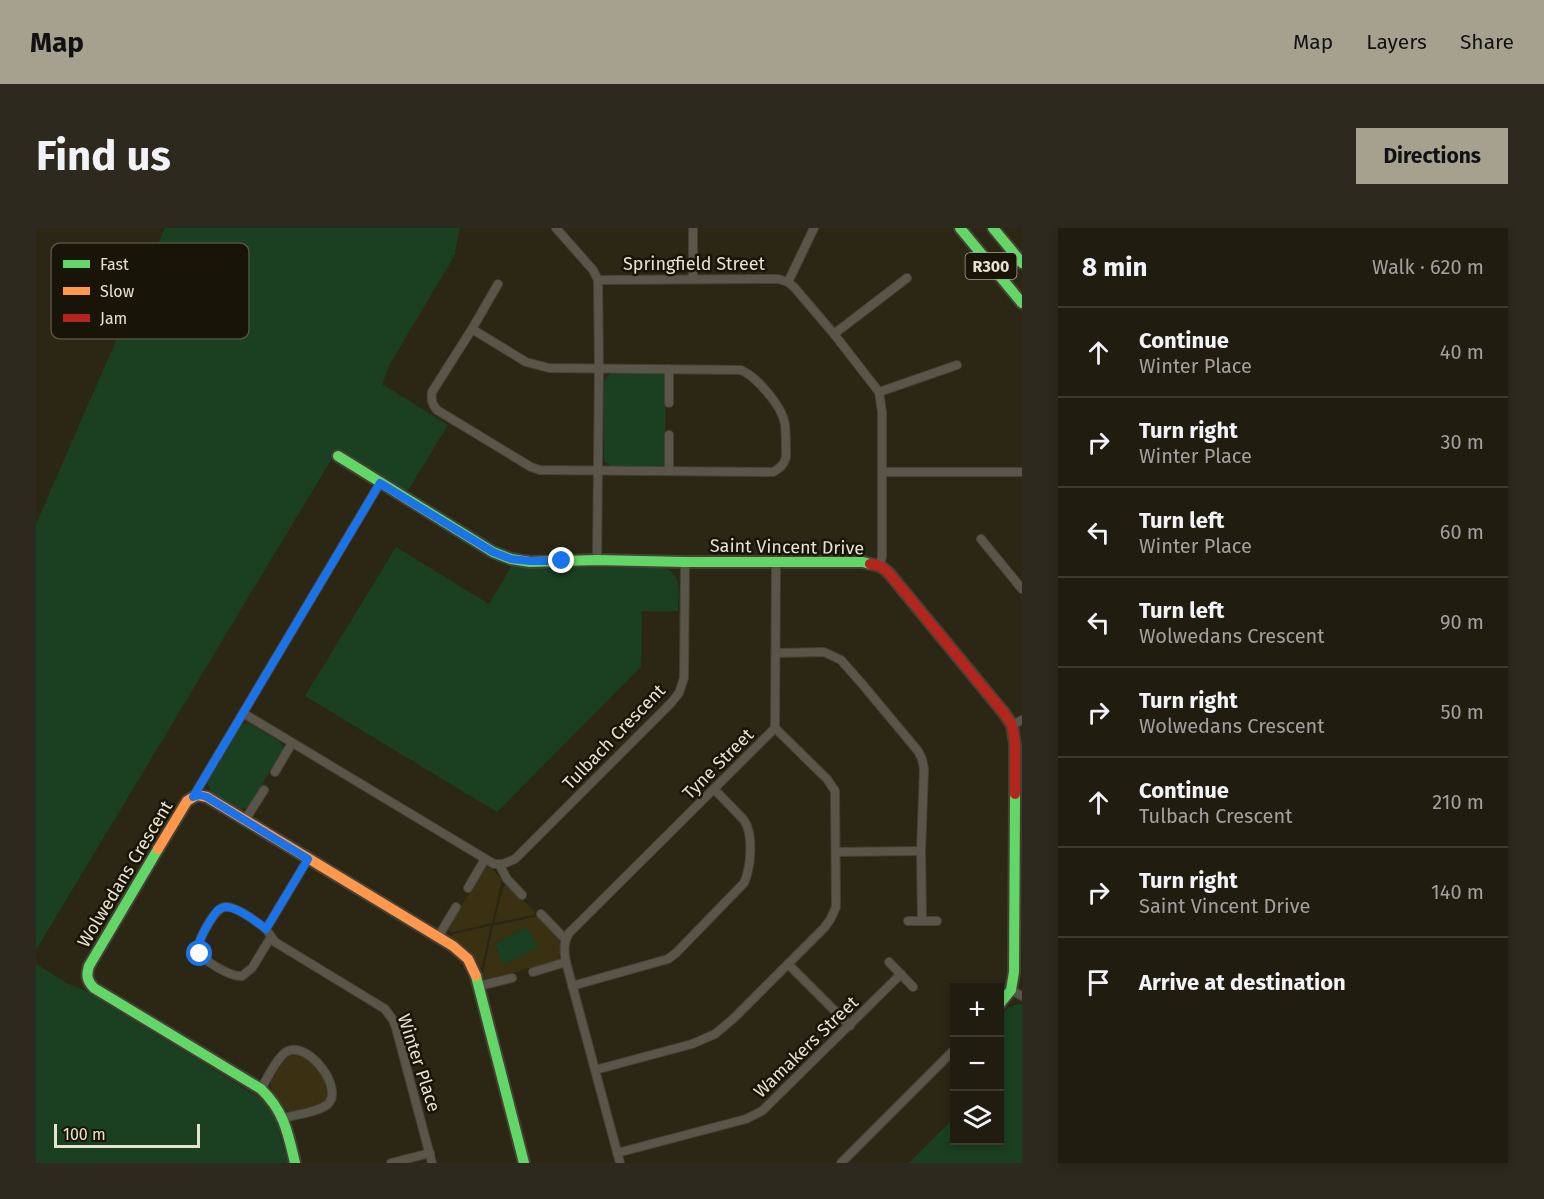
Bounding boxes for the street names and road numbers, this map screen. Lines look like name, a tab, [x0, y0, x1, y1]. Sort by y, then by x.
street label: Springfield Street	[623, 253, 766, 275]
road number: R300	[966, 253, 1016, 279]
street label: Saint Vincent Drive	[710, 535, 864, 559]
street label: Tulbach Crescent	[558, 679, 670, 794]
street label: Tyne Street	[678, 724, 758, 804]
street label: Wolwedans Crescent	[73, 796, 178, 951]
street label: Wamakers Street	[749, 991, 863, 1102]
street label: Winter Place	[393, 1011, 445, 1115]

